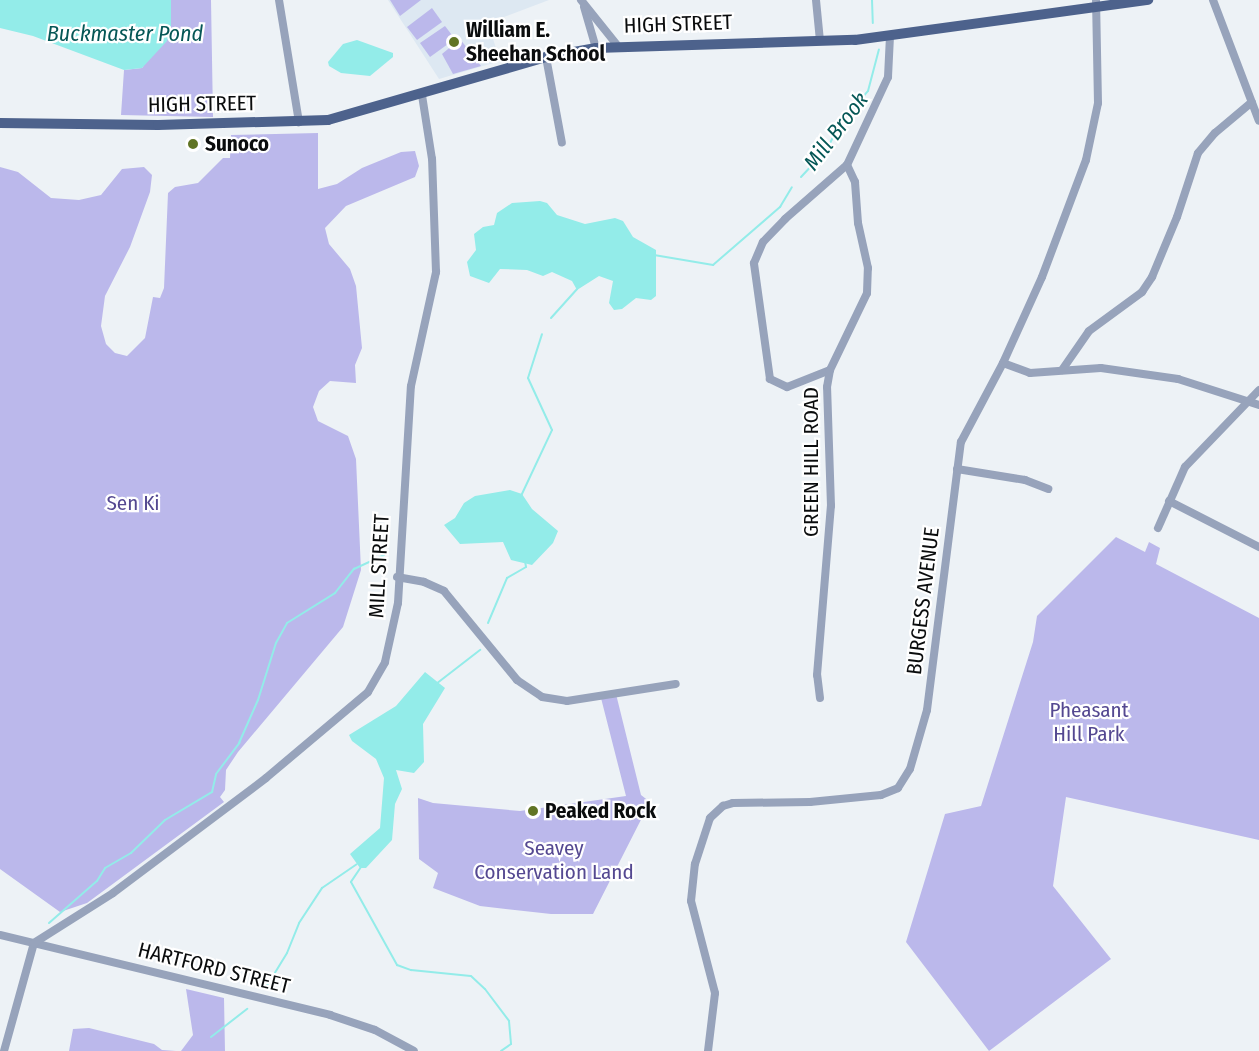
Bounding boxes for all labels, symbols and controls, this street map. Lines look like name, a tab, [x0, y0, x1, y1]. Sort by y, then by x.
street label: HIGH STREET	[623, 10, 733, 38]
place label: William E. Sheehan School	[466, 17, 605, 67]
water label: Buckmaster Pond	[47, 21, 203, 47]
marker: William E. Sheehan School	[447, 35, 461, 49]
water label: Mill Brook	[798, 87, 874, 175]
street label: HIGH STREET	[148, 90, 256, 118]
place label: Sunoco	[205, 131, 269, 157]
marker: Sunoco	[186, 137, 200, 151]
street label: GREEN HILL ROAD	[798, 387, 824, 537]
park label: Sen Ki	[106, 490, 160, 516]
street label: MILL STREET	[364, 513, 394, 619]
street label: BURGESS AVENUE	[901, 526, 945, 676]
park label: Pheasant Hill Park	[1049, 697, 1129, 747]
place label: Peaked Rock	[545, 798, 656, 824]
marker: Peaked Rock	[526, 804, 540, 818]
park label: Seavey Conservation Land	[474, 835, 634, 885]
street label: HARTFORD STREET	[135, 937, 293, 999]

